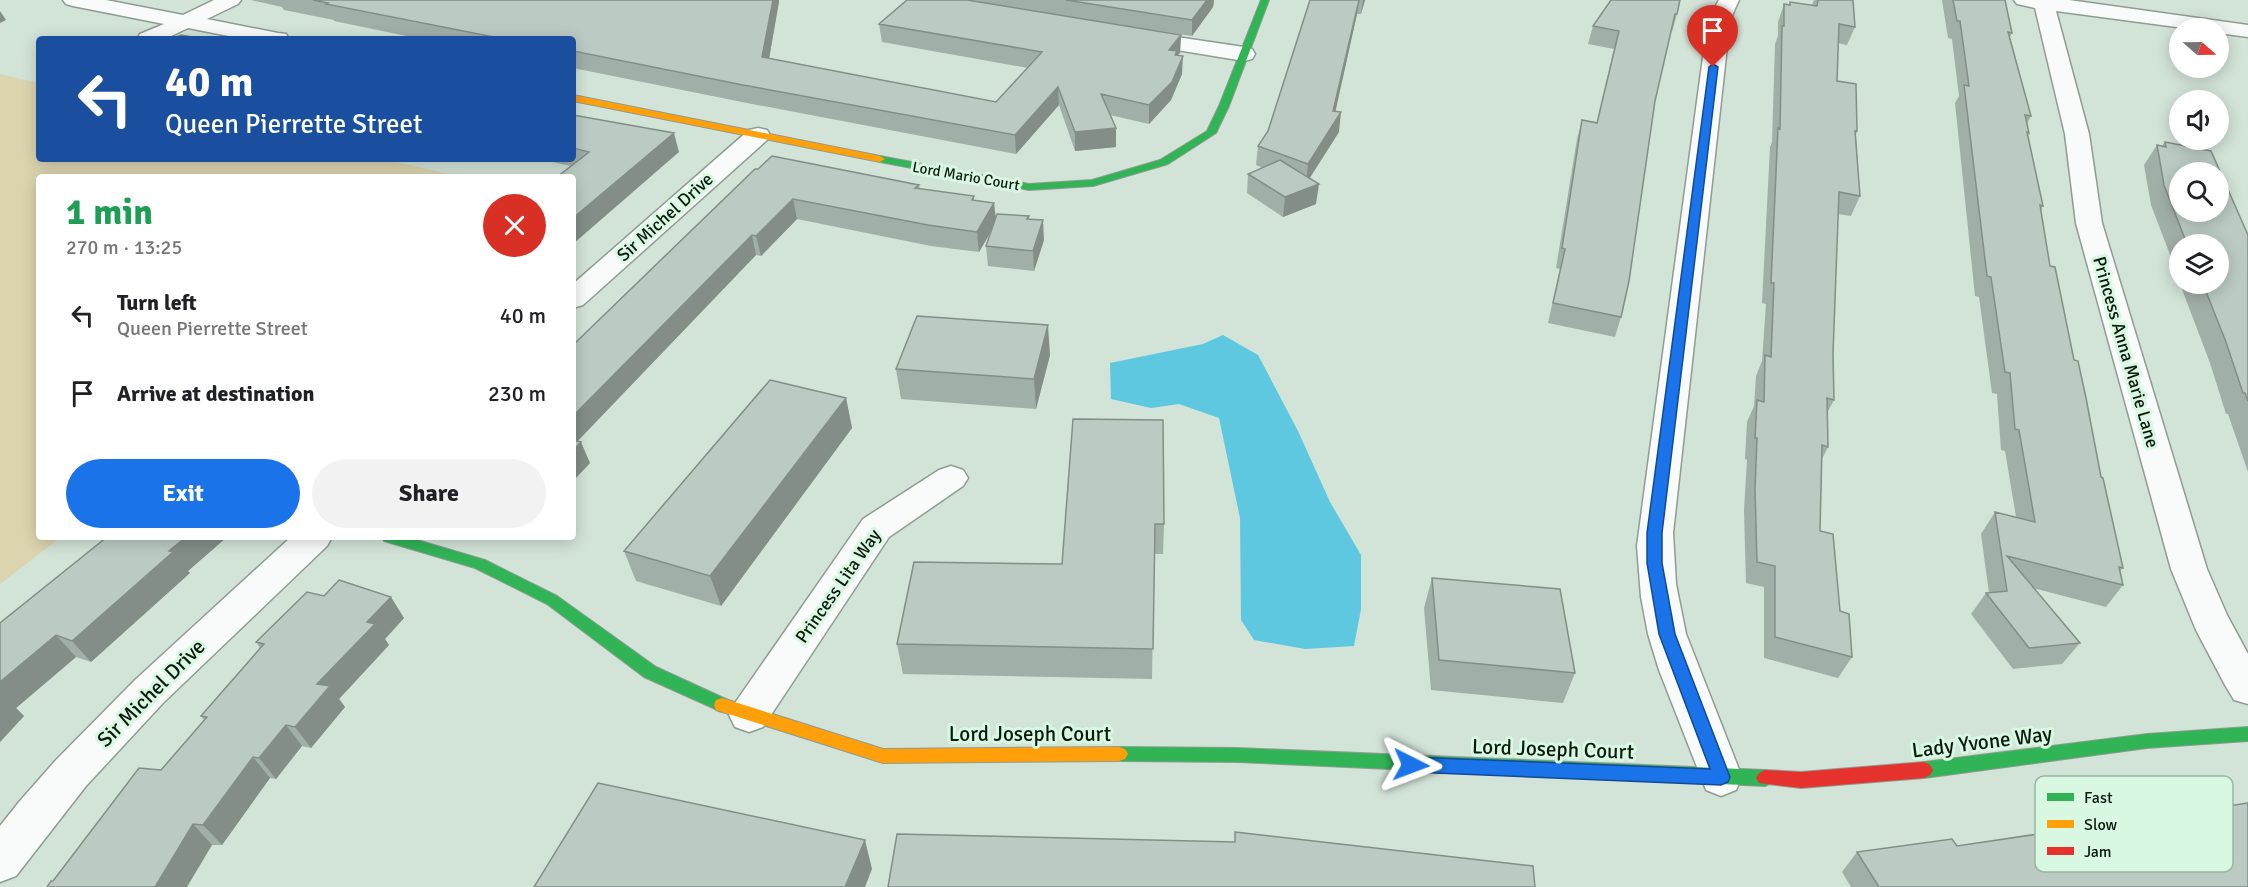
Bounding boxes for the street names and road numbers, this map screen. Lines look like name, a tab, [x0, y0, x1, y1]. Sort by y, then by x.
street label: Lord Mario Court	[911, 158, 1021, 194]
street label: Sir Michel Drive	[612, 168, 718, 266]
street label: Princess Anna Marie Lane	[2088, 254, 2164, 450]
street label: Princess Lita Way	[791, 524, 886, 647]
street label: Sir Michel Drive	[92, 634, 210, 752]
street label: Lady Yvone Way	[1910, 720, 2054, 763]
street label: Lord Joseph Court	[949, 721, 1111, 747]
street label: Lord Joseph Court	[1471, 733, 1635, 765]

